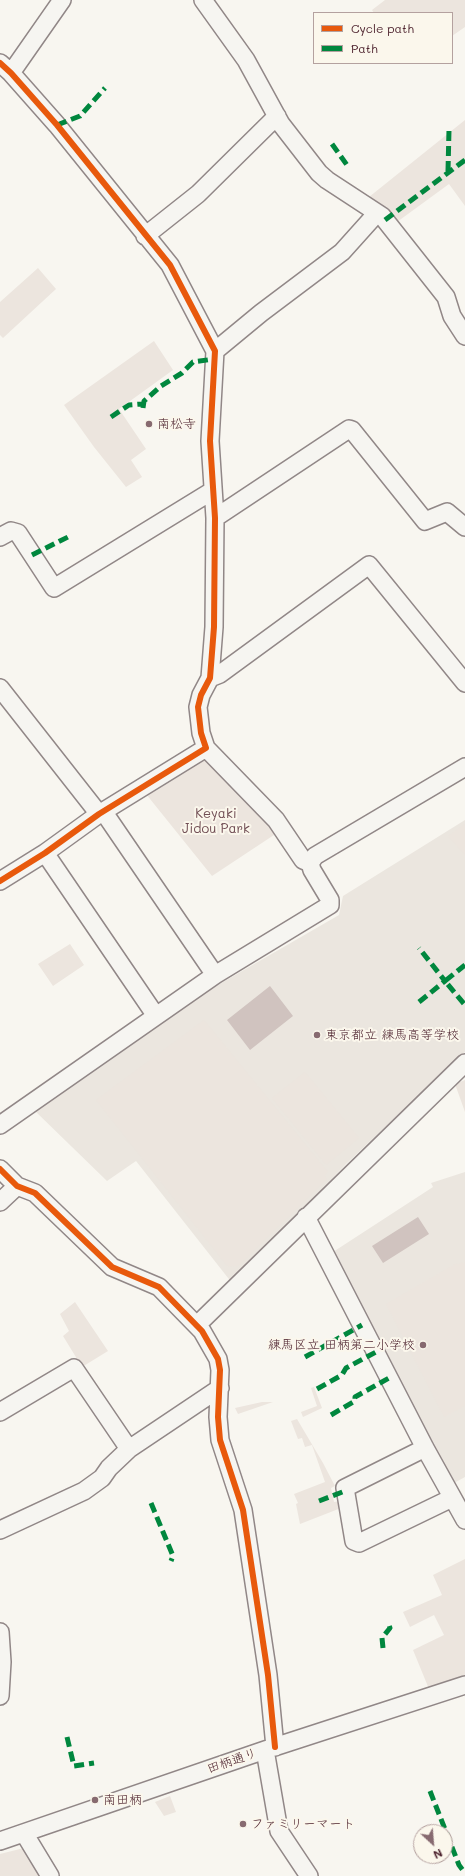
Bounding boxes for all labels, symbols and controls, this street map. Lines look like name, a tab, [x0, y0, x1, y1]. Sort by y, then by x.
legend	[313, 12, 453, 64]
text: Cycle path	[351, 20, 414, 36]
text: Path	[351, 40, 378, 56]
place label: 南松寺	[157, 416, 196, 432]
marker: 南松寺	[144, 419, 154, 429]
park label: Keyaki Jidou Park	[182, 806, 250, 837]
place label: 東京都立 練馬高等学校	[325, 1027, 459, 1043]
marker: 東京都立 練馬高等学校	[312, 1030, 322, 1040]
place label: 練馬区立 田柄第二小学校	[268, 1337, 415, 1353]
marker: 練馬区立 田柄第二小学校	[418, 1340, 428, 1350]
street label: 田柄通り	[205, 1745, 259, 1777]
place label: 南田柄	[103, 1792, 142, 1808]
marker: 南田柄	[90, 1795, 100, 1805]
place label: ファミリーマート	[251, 1816, 355, 1832]
marker: ファミリーマート	[238, 1819, 248, 1829]
north arrow	[413, 1824, 453, 1864]
text: N	[431, 1846, 445, 1863]

